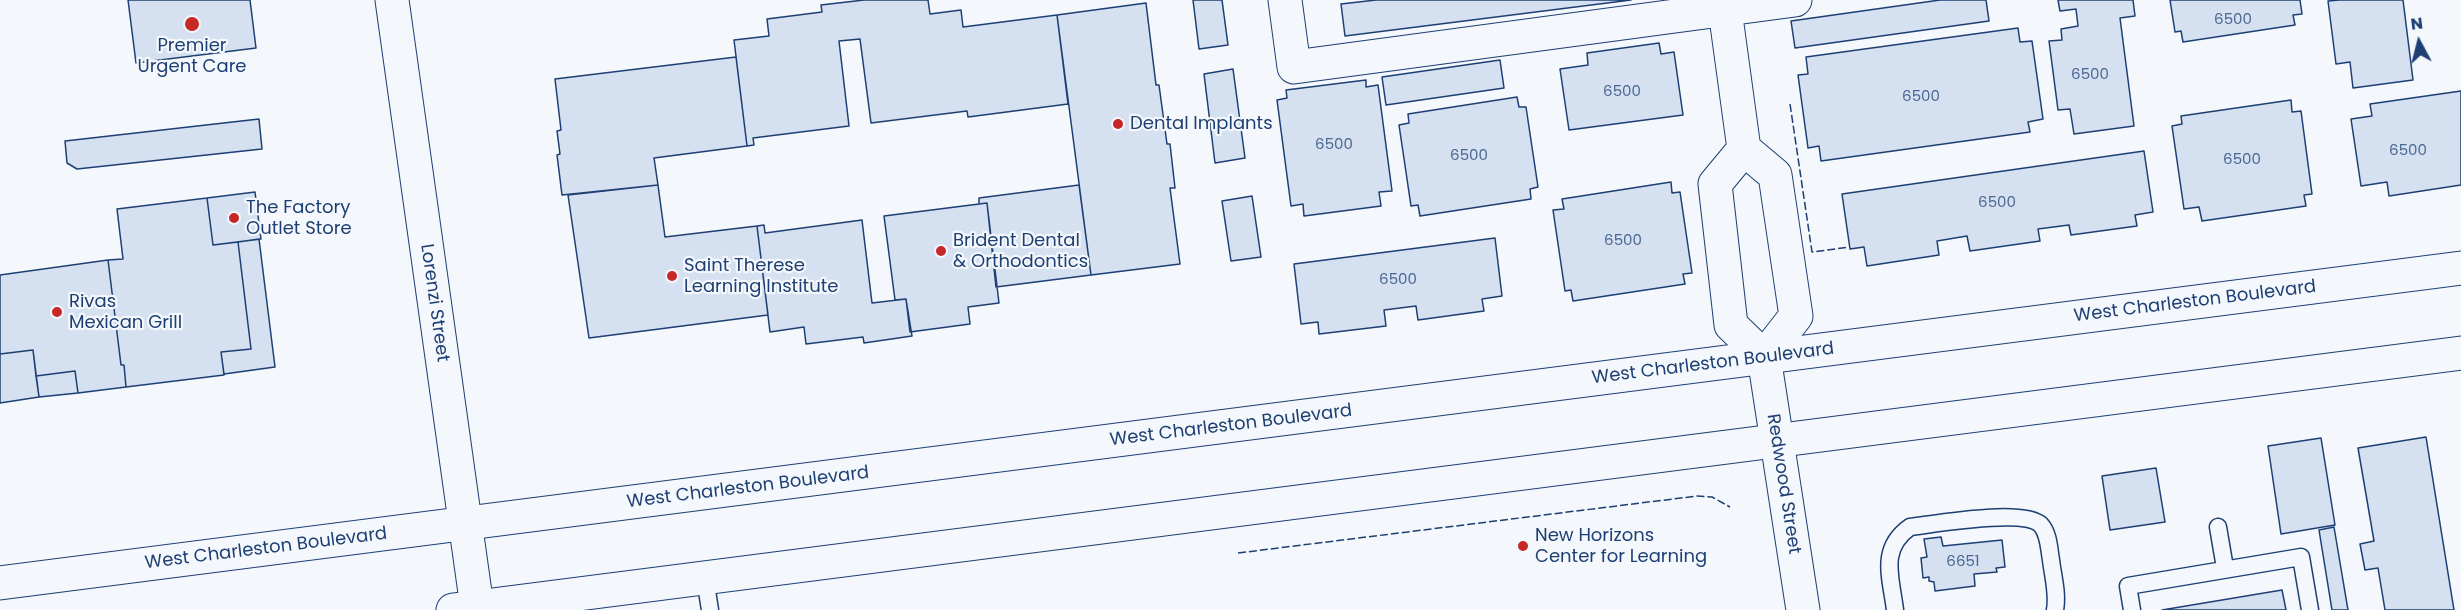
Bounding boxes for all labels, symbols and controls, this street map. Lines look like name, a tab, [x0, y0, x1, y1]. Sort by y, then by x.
house number: 6500	[2214, 11, 2252, 29]
text: N	[2409, 11, 2424, 36]
north arrow	[2389, 12, 2449, 72]
marker: Premier Urgent Care	[183, 15, 201, 33]
place label: Premier Urgent Care	[137, 35, 247, 78]
house number: 6500	[2071, 66, 2109, 84]
house number: 6500	[1603, 83, 1641, 101]
house number: 6500	[1902, 88, 1940, 106]
place label: Dental Implants	[1130, 113, 1273, 135]
marker: Dental Implants	[1111, 117, 1125, 131]
house number: 6500	[1315, 136, 1353, 154]
house number: 6500	[2389, 142, 2427, 160]
house number: 6500	[1450, 147, 1488, 165]
house number: 6500	[2223, 151, 2261, 169]
house number: 6500	[1978, 194, 2016, 212]
place label: The Factory Outlet Store	[246, 197, 352, 240]
marker: The Factory Outlet Store	[227, 211, 241, 225]
place label: Brident Dental & Orthodontics	[953, 230, 1088, 272]
house number: 6500	[1604, 232, 1642, 250]
street label: Lorenzi Street	[415, 243, 453, 363]
marker: Brident Dental & Orthodontics	[934, 244, 948, 258]
place label: Saint Therese Learning Institute	[684, 255, 838, 298]
marker: Saint Therese Learning Institute	[665, 269, 679, 283]
house number: 6500	[1379, 271, 1417, 289]
street label: West Charleston Boulevard	[2073, 276, 2317, 328]
place label: Rivas Mexican Grill	[69, 291, 182, 334]
marker: Rivas Mexican Grill	[50, 305, 64, 319]
street label: West Charleston Boulevard	[1591, 338, 1835, 390]
street label: West Charleston Boulevard	[1109, 400, 1353, 452]
street label: Redwood Street	[1761, 412, 1805, 556]
street label: West Charleston Boulevard	[626, 462, 870, 514]
street label: West Charleston Boulevard	[144, 523, 388, 575]
place label: New Horizons Center for Learning	[1535, 525, 1707, 568]
marker: New Horizons Center for Learning	[1516, 539, 1530, 553]
house number: 6651	[1946, 553, 1980, 571]

